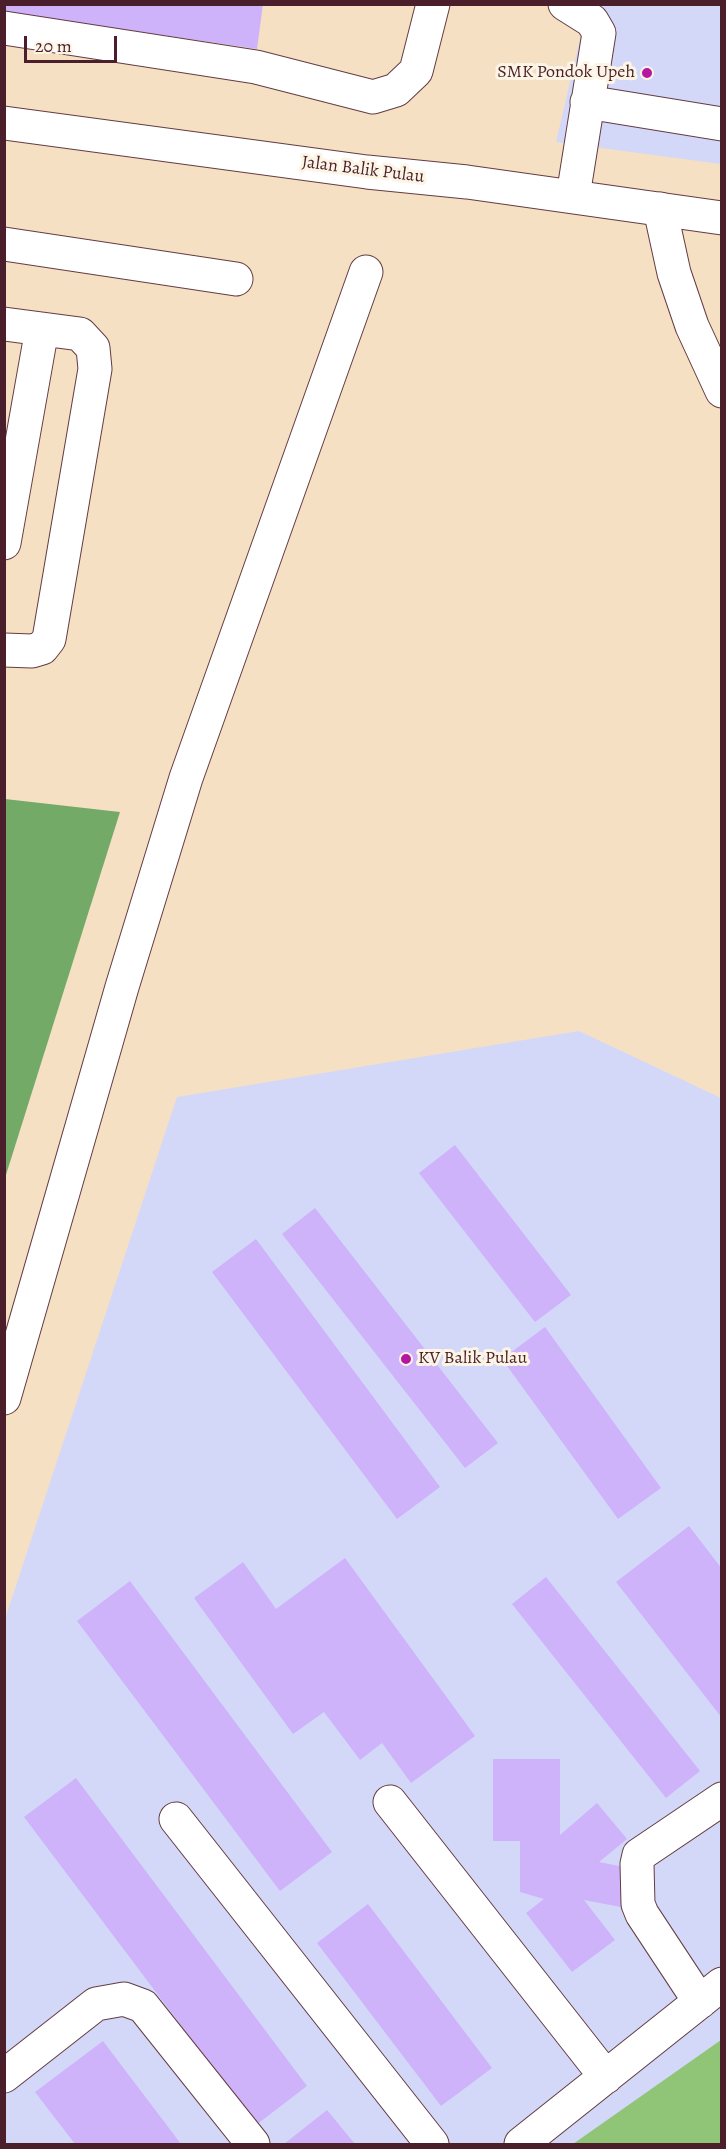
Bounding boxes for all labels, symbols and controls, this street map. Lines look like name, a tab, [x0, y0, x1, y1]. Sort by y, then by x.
scale bar	[27, 24, 120, 62]
text: 20 m	[35, 34, 72, 58]
place label: SMK Pondok Upeh	[497, 62, 635, 84]
marker: SMK Pondok Upeh	[640, 66, 654, 80]
street label: Jalan Balik Pulau	[301, 152, 425, 188]
place label: KV Balik Pulau	[418, 1348, 527, 1370]
marker: KV Balik Pulau	[399, 1352, 413, 1366]

